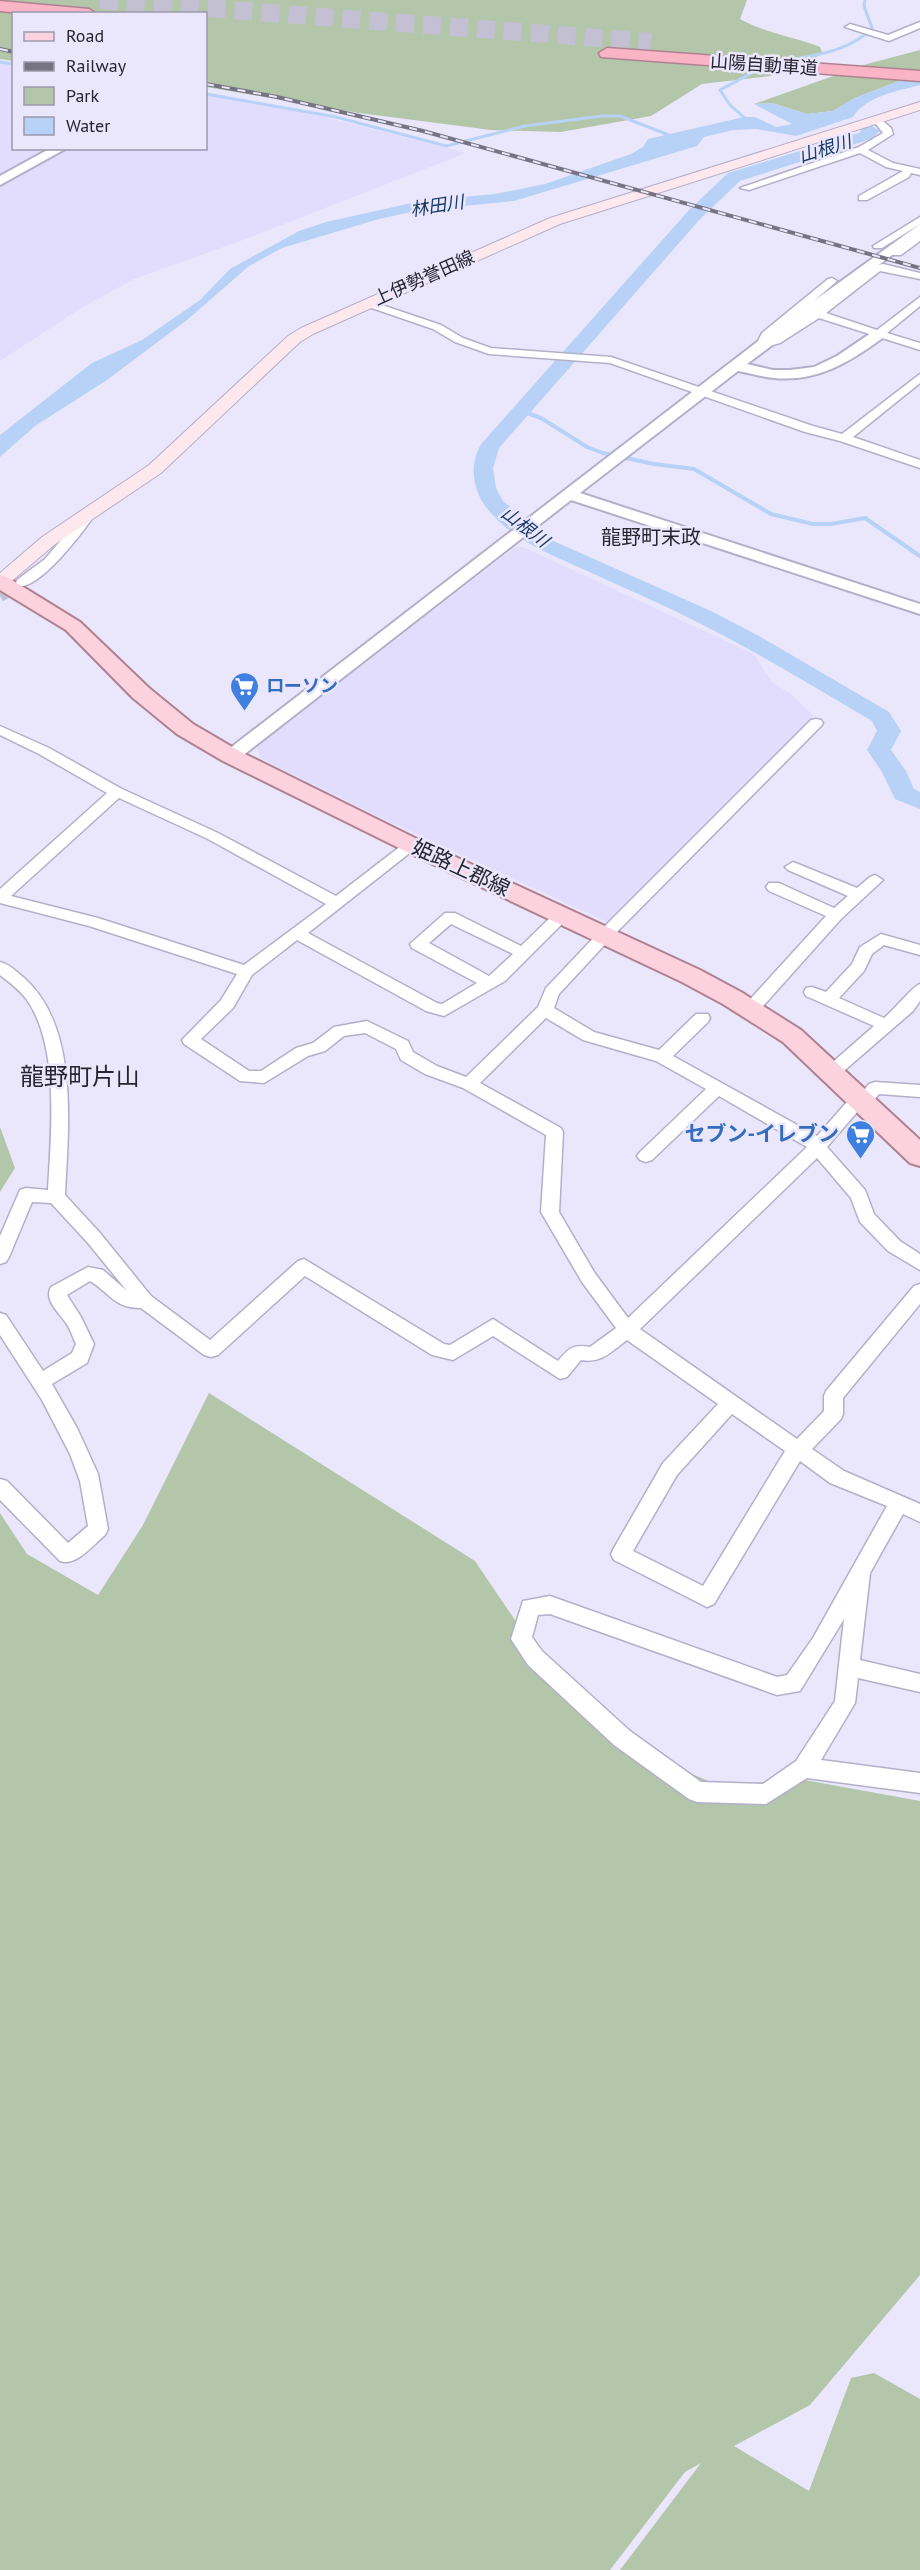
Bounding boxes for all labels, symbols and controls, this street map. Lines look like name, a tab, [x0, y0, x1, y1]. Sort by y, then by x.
legend	[12, 12, 207, 150]
text: Road	[66, 24, 104, 47]
street label: 山陽自動車道	[709, 49, 819, 80]
text: Railway	[66, 54, 127, 77]
text: Park	[66, 84, 99, 107]
text: Water	[66, 114, 110, 137]
water label: 山根川	[796, 129, 856, 167]
water label: 林田川	[408, 190, 467, 221]
street label: 上伊勢誉田線	[370, 245, 478, 310]
water label: 山根川	[497, 501, 555, 553]
district label: 龍野町末政	[601, 524, 701, 550]
supermarket icon: ローソン	[229, 670, 261, 712]
place label: ローソン	[266, 674, 338, 697]
street label: 姫路上郡線	[408, 833, 514, 902]
district label: 龍野町片山	[20, 1061, 140, 1092]
supermarket icon: セブン-イレブン	[844, 1118, 876, 1160]
place label: セブン-イレブン	[684, 1120, 839, 1147]

